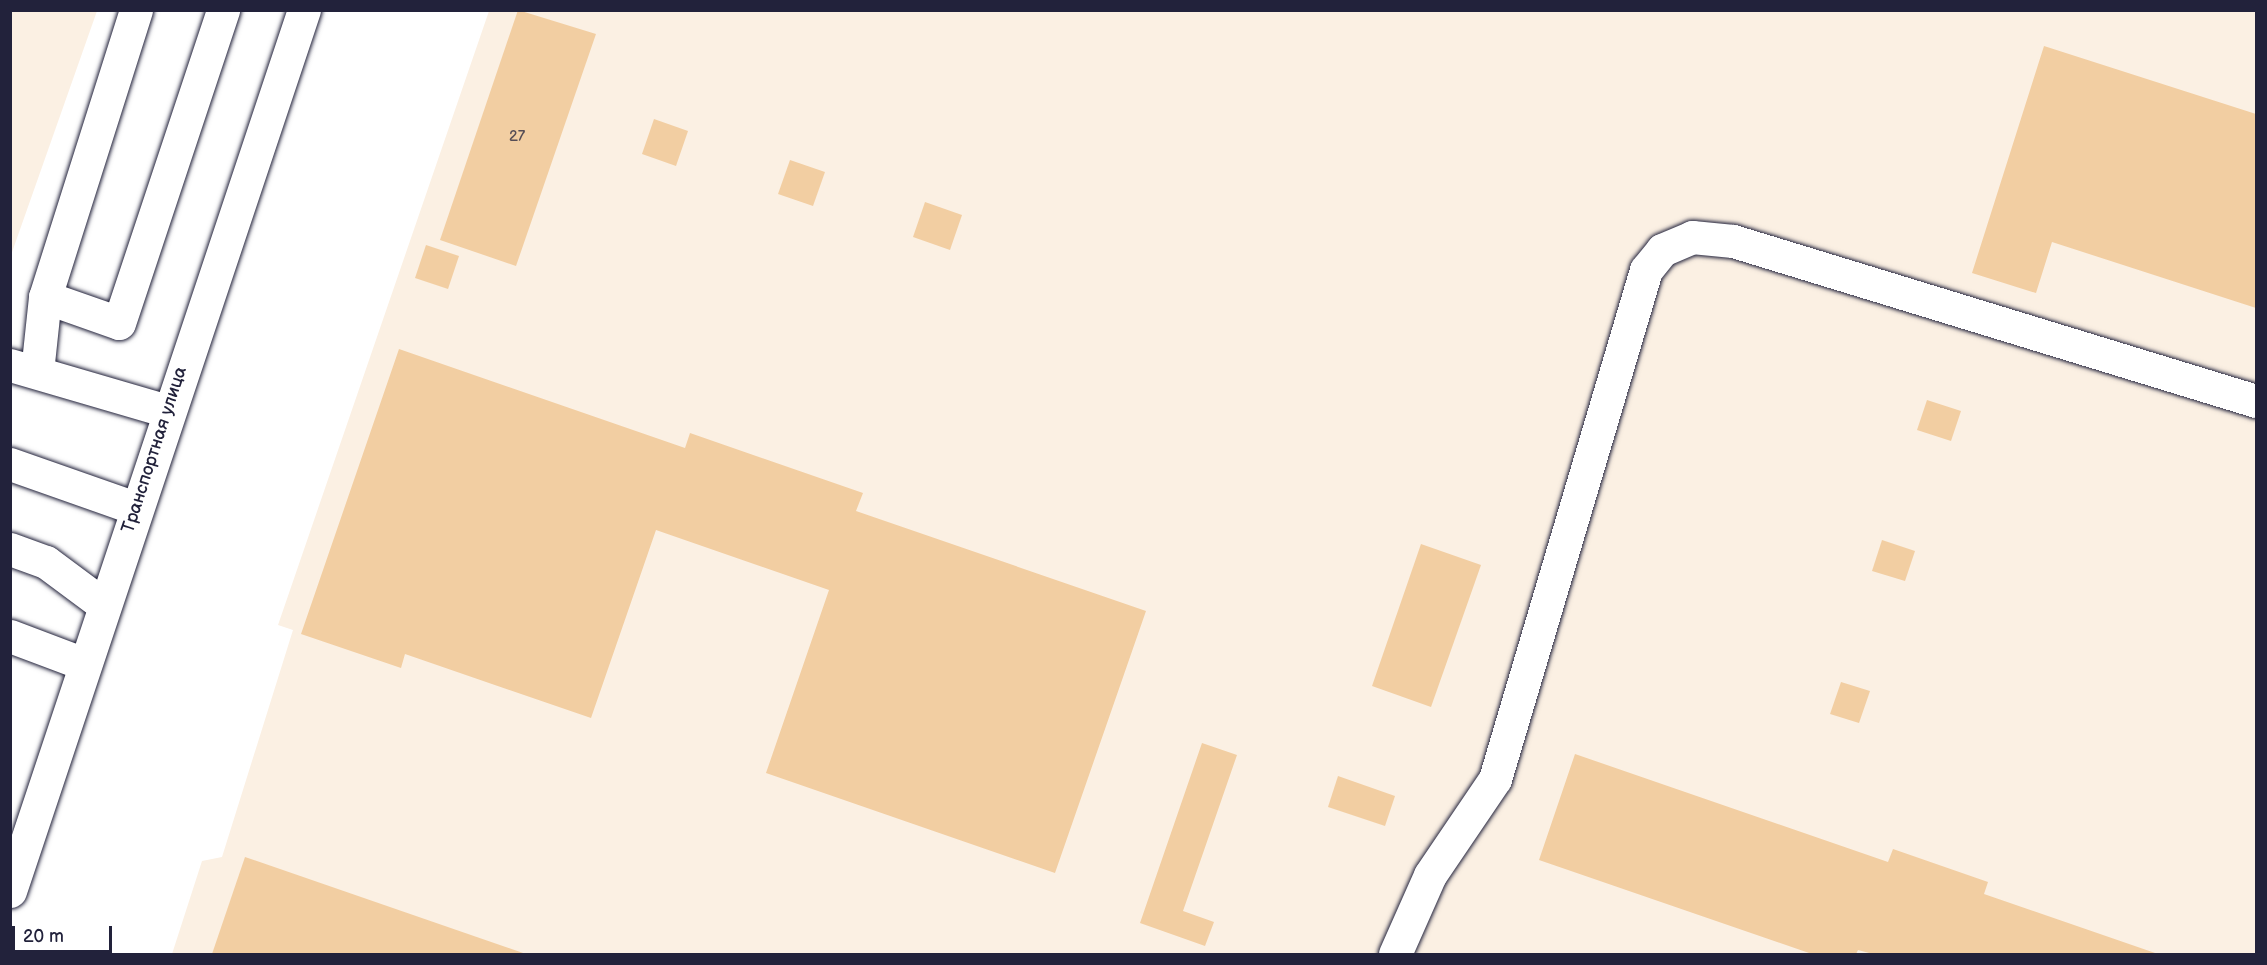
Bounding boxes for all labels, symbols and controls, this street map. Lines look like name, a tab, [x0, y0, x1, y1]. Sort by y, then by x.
house number: 27	[509, 128, 525, 146]
street label: Транспортная улица	[118, 364, 192, 536]
scale bar	[15, 914, 116, 952]
text: 20 m	[23, 926, 64, 947]

